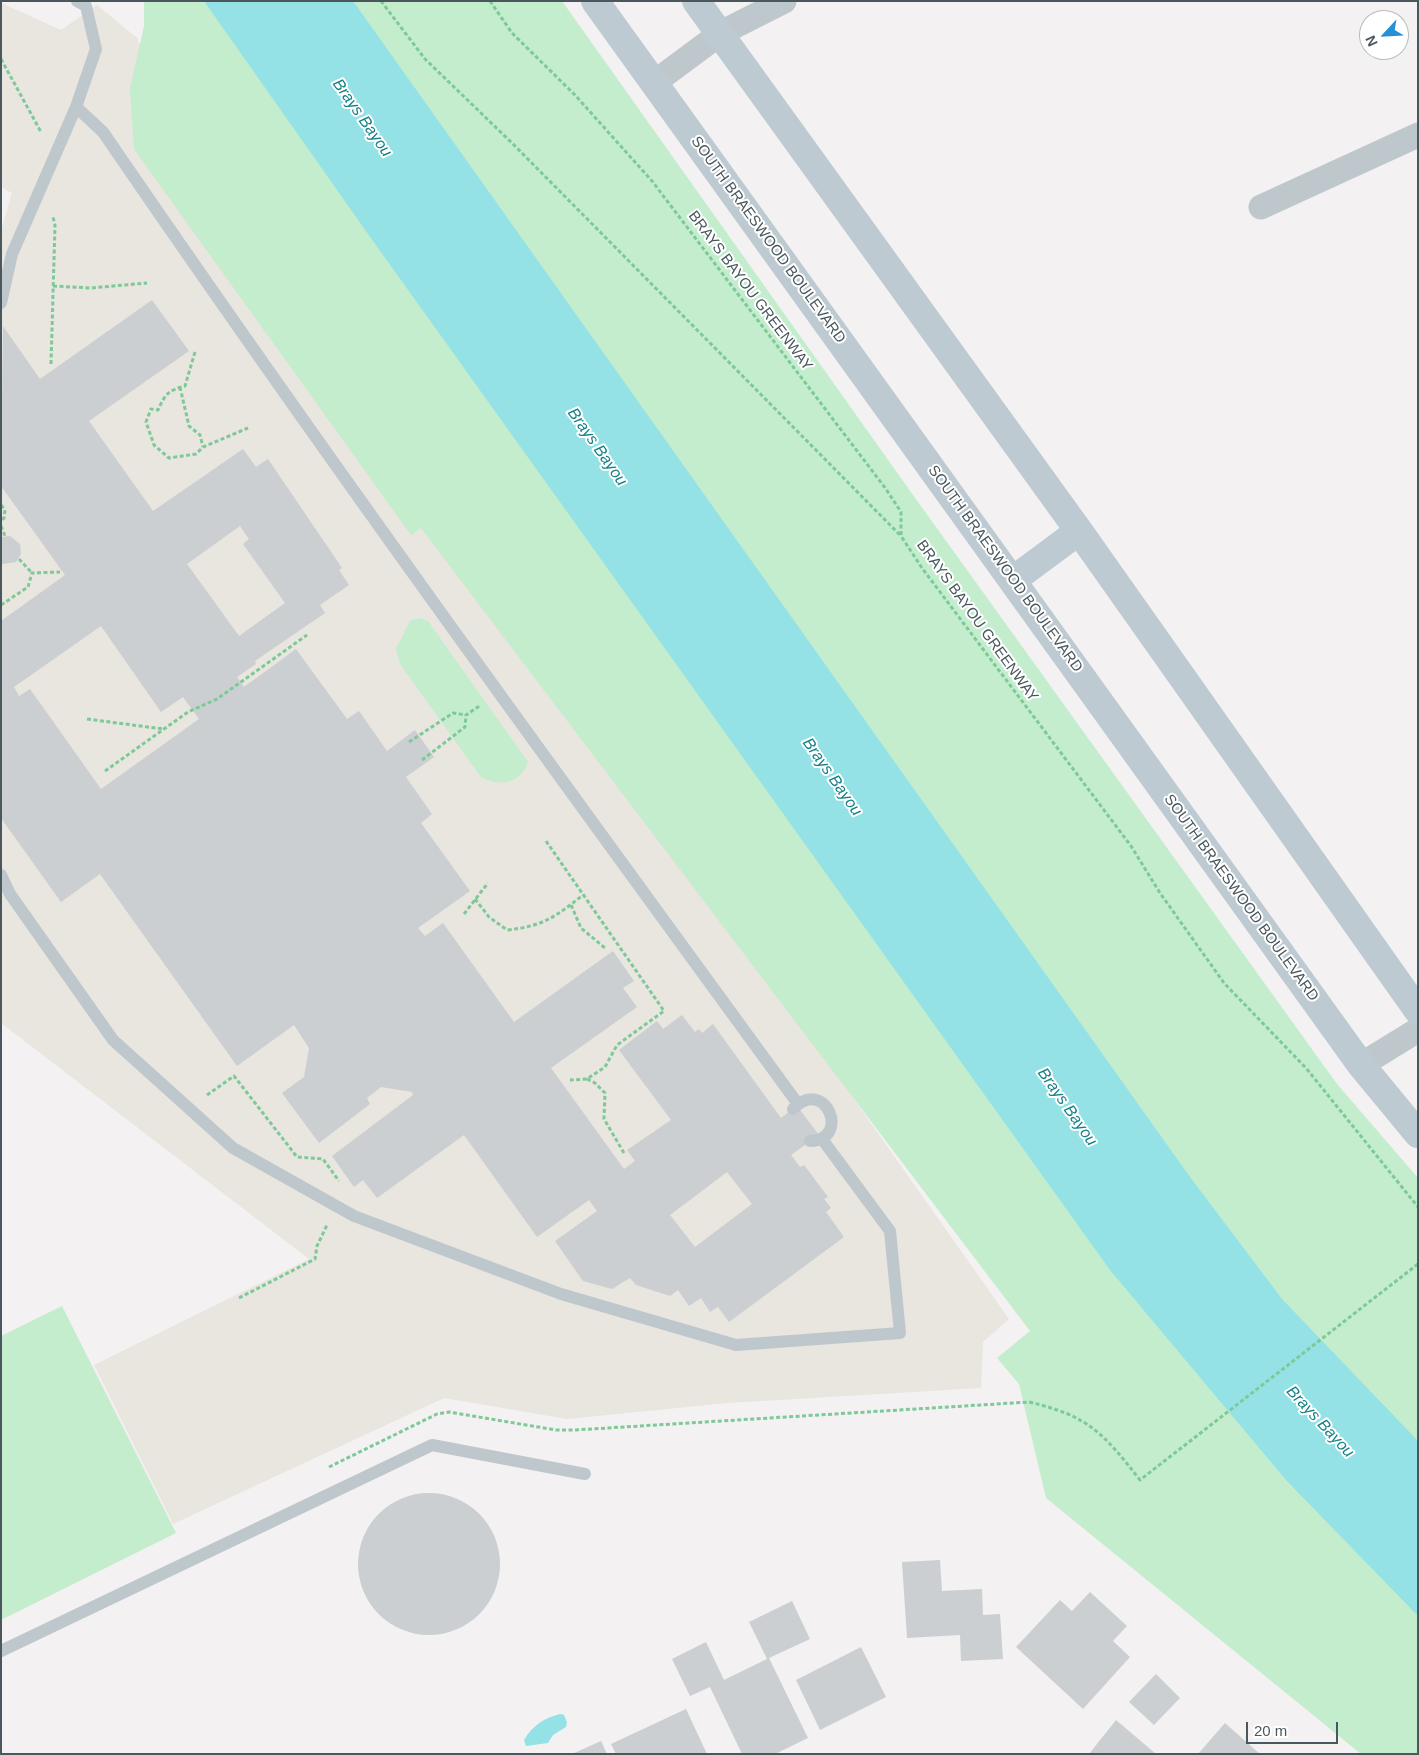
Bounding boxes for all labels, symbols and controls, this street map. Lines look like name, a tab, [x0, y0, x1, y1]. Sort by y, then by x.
north arrow	[1359, 10, 1409, 60]
text: N	[1362, 33, 1381, 49]
water label: Brays Bayou	[328, 75, 396, 161]
street label: SOUTH BRAESWOOD BOULEVARD	[687, 133, 849, 347]
street label: BRAYS BAYOU GREENWAY	[684, 208, 816, 374]
water label: Brays Bayou	[563, 404, 631, 490]
street label: SOUTH BRAESWOOD BOULEVARD	[924, 462, 1086, 676]
street label: BRAYS BAYOU GREENWAY	[912, 537, 1042, 705]
water label: Brays Bayou	[798, 734, 866, 820]
street label: SOUTH BRAESWOOD BOULEVARD	[1160, 791, 1322, 1005]
water label: Brays Bayou	[1033, 1064, 1101, 1150]
water label: Brays Bayou	[1282, 1382, 1358, 1462]
scale bar	[1249, 1712, 1342, 1744]
text: 20 m	[1254, 1722, 1287, 1739]

